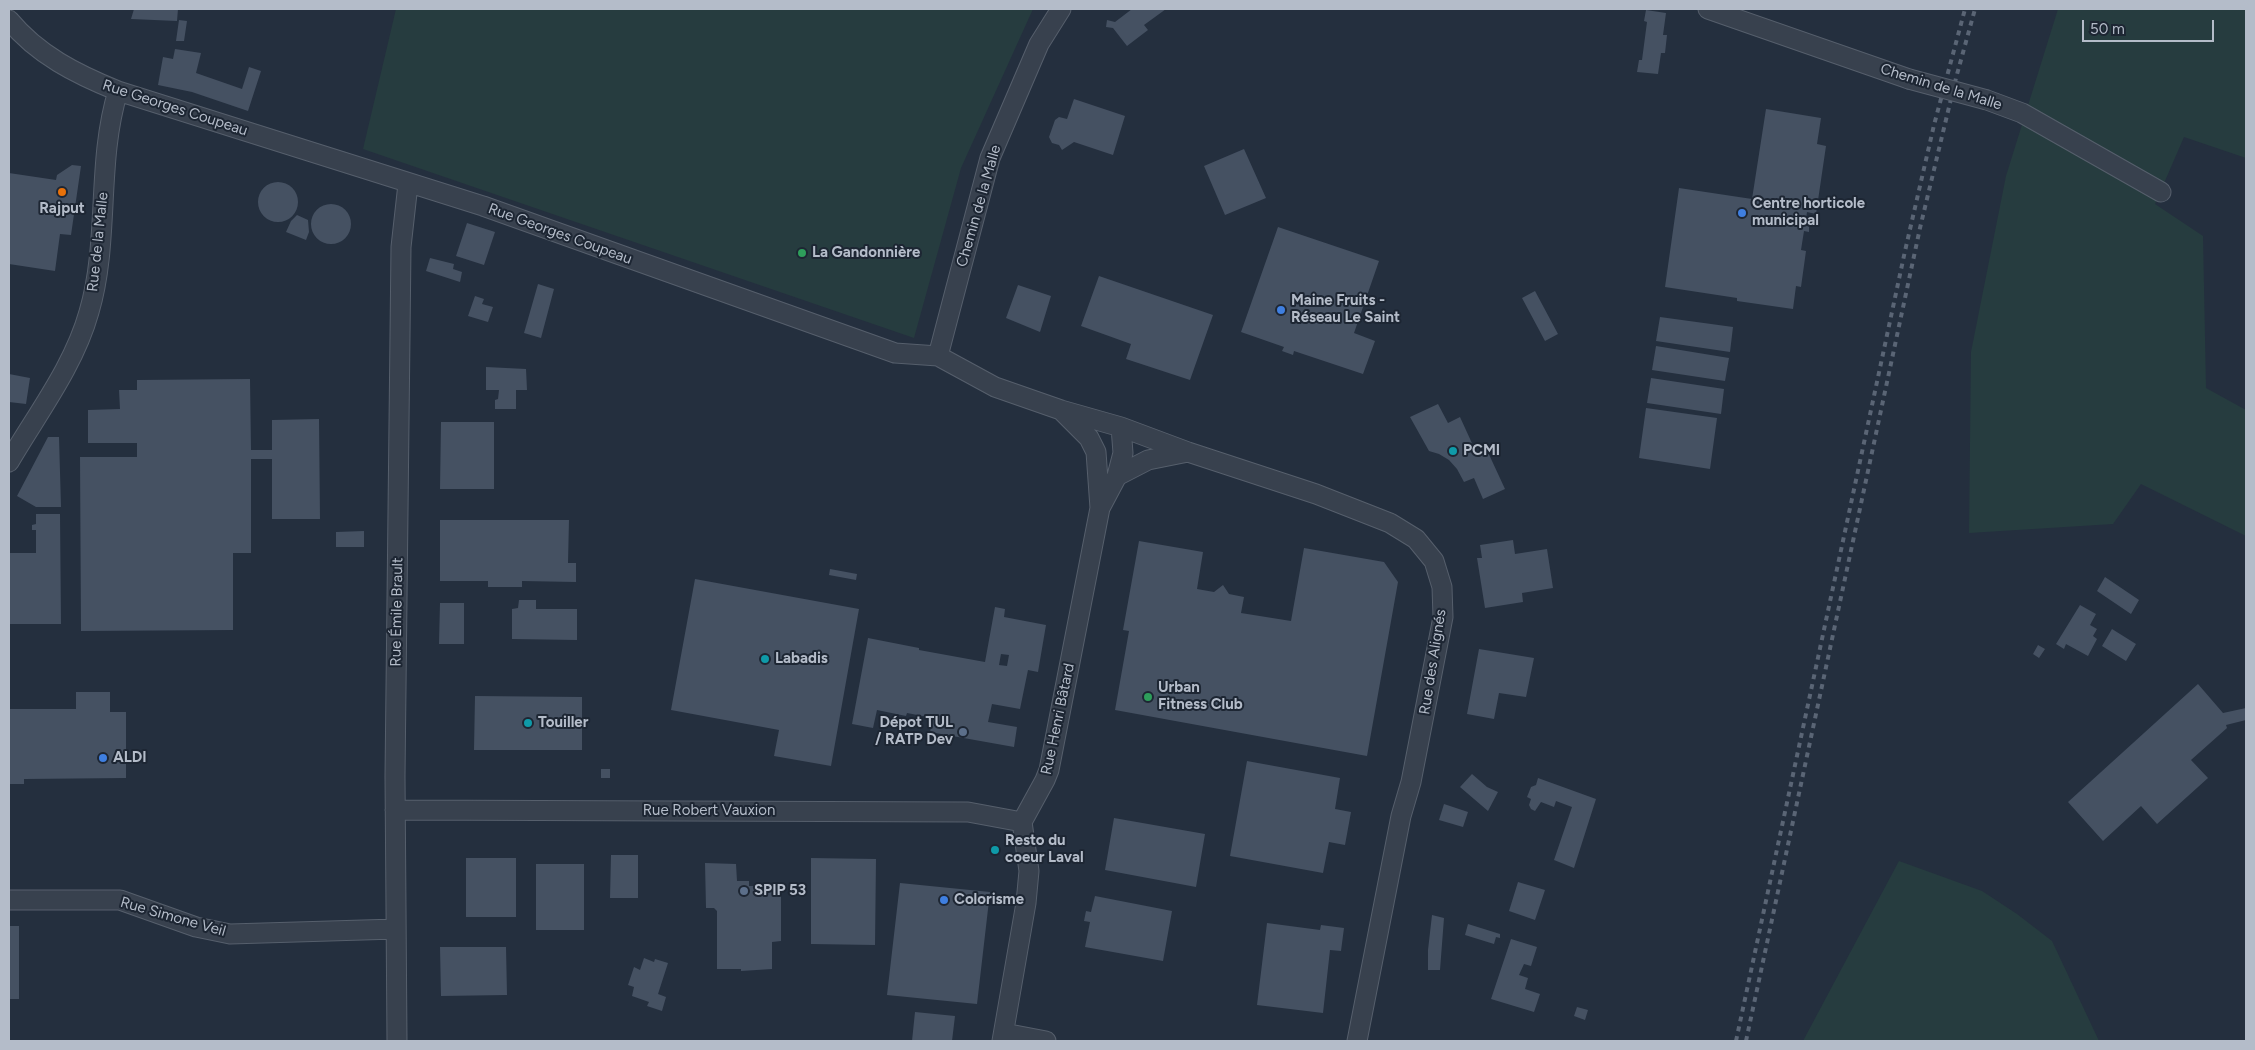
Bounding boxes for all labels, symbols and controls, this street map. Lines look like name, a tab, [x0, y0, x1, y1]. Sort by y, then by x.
scale bar	[2085, 10, 2218, 42]
text: 50 m	[2090, 20, 2125, 38]
street label: Chemin de la Malle	[1878, 60, 2004, 114]
street label: Rue Georges Coupeau	[100, 76, 250, 140]
street label: Chemin de la Malle	[953, 143, 1005, 269]
marker: Rajput	[56, 186, 68, 198]
street label: Rue de la Malle	[84, 191, 112, 293]
place label: Centre horticole municipal	[1752, 195, 1865, 230]
place label: Rajput	[39, 200, 85, 218]
street label: Rue Georges Coupeau	[486, 200, 634, 268]
marker: Centre horticole municipal	[1736, 207, 1748, 219]
place label: La Gandonnière	[812, 244, 920, 262]
marker: La Gandonnière	[796, 247, 808, 259]
place label: Maine Fruits - Réseau Le Saint	[1291, 292, 1400, 327]
marker: Maine Fruits - Réseau Le Saint	[1275, 304, 1287, 316]
place label: PCMI	[1463, 442, 1500, 460]
marker: PCMI	[1447, 445, 1459, 457]
street label: Rue Émile Brault	[387, 557, 407, 667]
street label: Rue des Alignés	[1416, 608, 1450, 716]
place label: Labadis	[775, 650, 828, 668]
marker: Labadis	[759, 653, 771, 665]
street label: Rue Henri Bâtard	[1037, 662, 1079, 776]
place label: Urban Fitness Club	[1158, 679, 1243, 714]
marker: Urban Fitness Club	[1142, 691, 1154, 703]
place label: Touiller	[538, 714, 588, 732]
place label: Dépot TUL / RATP Dev	[875, 714, 953, 749]
marker: Touiller	[522, 717, 534, 729]
marker: Dépot TUL / RATP Dev	[957, 726, 969, 738]
place label: ALDI	[113, 749, 147, 767]
marker: ALDI	[97, 752, 109, 764]
street label: Rue Robert Vauxion	[643, 802, 775, 820]
place label: Resto du coeur Laval	[1005, 832, 1084, 867]
marker: Resto du coeur Laval	[989, 844, 1001, 856]
place label: SPIP 53	[754, 882, 806, 900]
marker: SPIP 53	[738, 885, 750, 897]
place label: Colorisme	[954, 891, 1024, 909]
street label: Rue Simone Veil	[118, 893, 228, 941]
marker: Colorisme	[938, 894, 950, 906]

